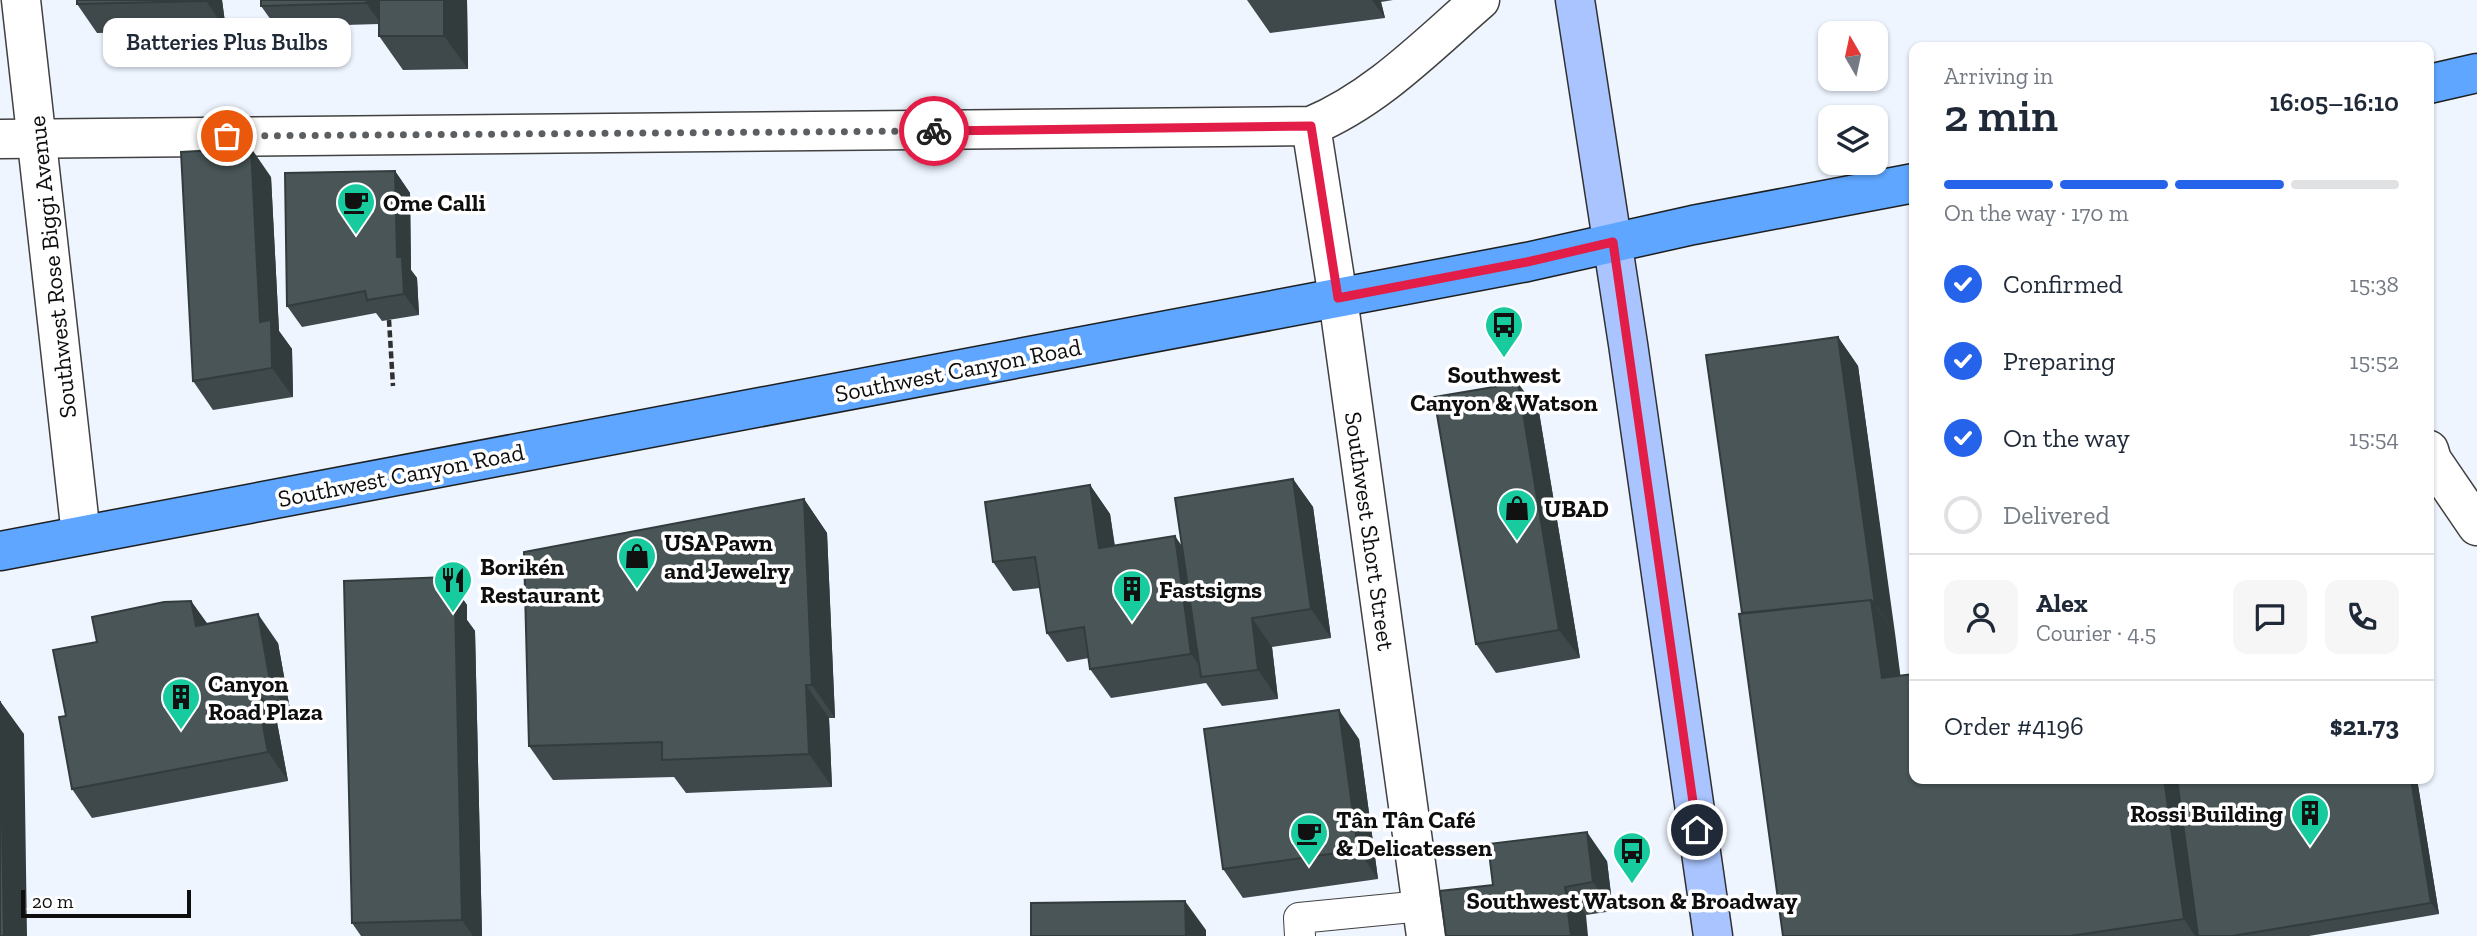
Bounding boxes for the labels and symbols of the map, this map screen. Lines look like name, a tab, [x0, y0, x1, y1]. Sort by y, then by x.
callout: Batteries Plus Bulbs	[103, 17, 351, 66]
north arrow	[1818, 21, 1888, 91]
courier	[899, 96, 969, 166]
pin	[197, 106, 257, 166]
street label: Southwest Rose Biggi Avenue	[22, 114, 82, 420]
cafe icon: Ome Calli	[335, 181, 377, 236]
place label: Ome Calli	[383, 188, 486, 217]
bus stop icon: Southwest Canyon & Watson	[1483, 304, 1525, 359]
street label: Southwest Canyon Road	[832, 332, 1084, 408]
place label: Southwest Canyon & Watson	[1410, 360, 1598, 417]
street label: Southwest Short Street	[1339, 410, 1401, 652]
street label: Southwest Canyon Road	[275, 437, 527, 513]
shop icon: UBAD	[1496, 487, 1538, 542]
place label: UBAD	[1544, 494, 1609, 523]
place label: USA Pawn and Jewelry	[664, 528, 790, 585]
shop icon: USA Pawn and Jewelry	[616, 535, 658, 590]
place label: Borikén Restaurant	[480, 552, 600, 609]
restaurant icon: Borikén Restaurant	[432, 559, 474, 614]
building icon: Fastsigns	[1111, 568, 1153, 623]
place label: Fastsigns	[1159, 575, 1262, 604]
place label: Canyon Road Plaza	[208, 669, 323, 726]
building icon: Canyon Road Plaza	[160, 676, 202, 731]
building icon: Rossi Building	[2289, 792, 2331, 847]
place label: Rossi Building	[2130, 799, 2283, 828]
pin	[1667, 800, 1727, 860]
place label: Tân Tân Café & Delicatessen	[1336, 805, 1492, 862]
cafe icon: Tân Tân Café & Delicatessen	[1288, 812, 1330, 867]
bus stop icon: Southwest Watson & Broadway	[1611, 830, 1653, 885]
place label: Southwest Watson & Broadway	[1467, 886, 1798, 915]
scale bar	[21, 887, 191, 919]

